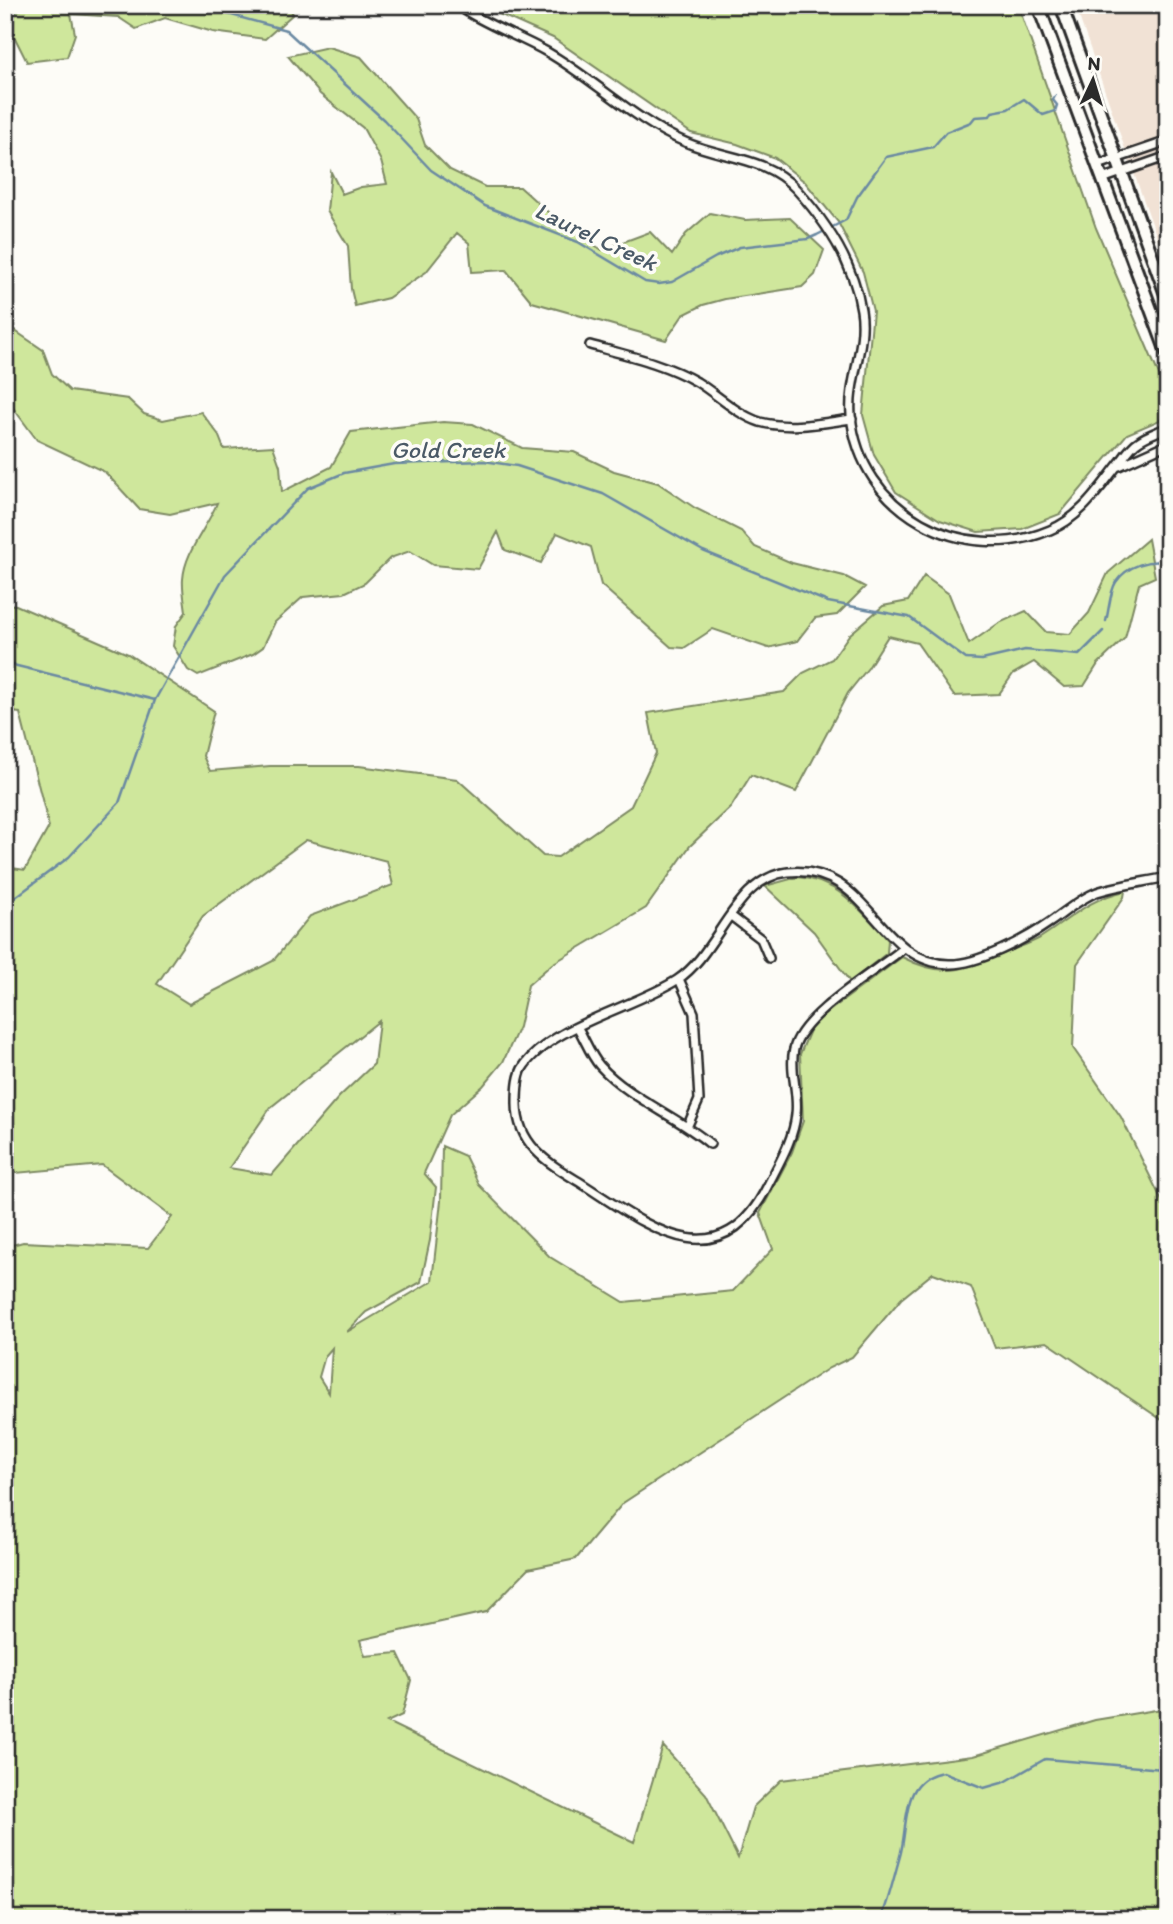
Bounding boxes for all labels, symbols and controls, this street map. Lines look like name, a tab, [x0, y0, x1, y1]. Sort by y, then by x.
north arrow	[1058, 46, 1128, 116]
text: N	[1087, 52, 1101, 75]
water label: Laurel Creek	[530, 195, 663, 278]
water label: Gold Creek	[391, 435, 507, 464]

